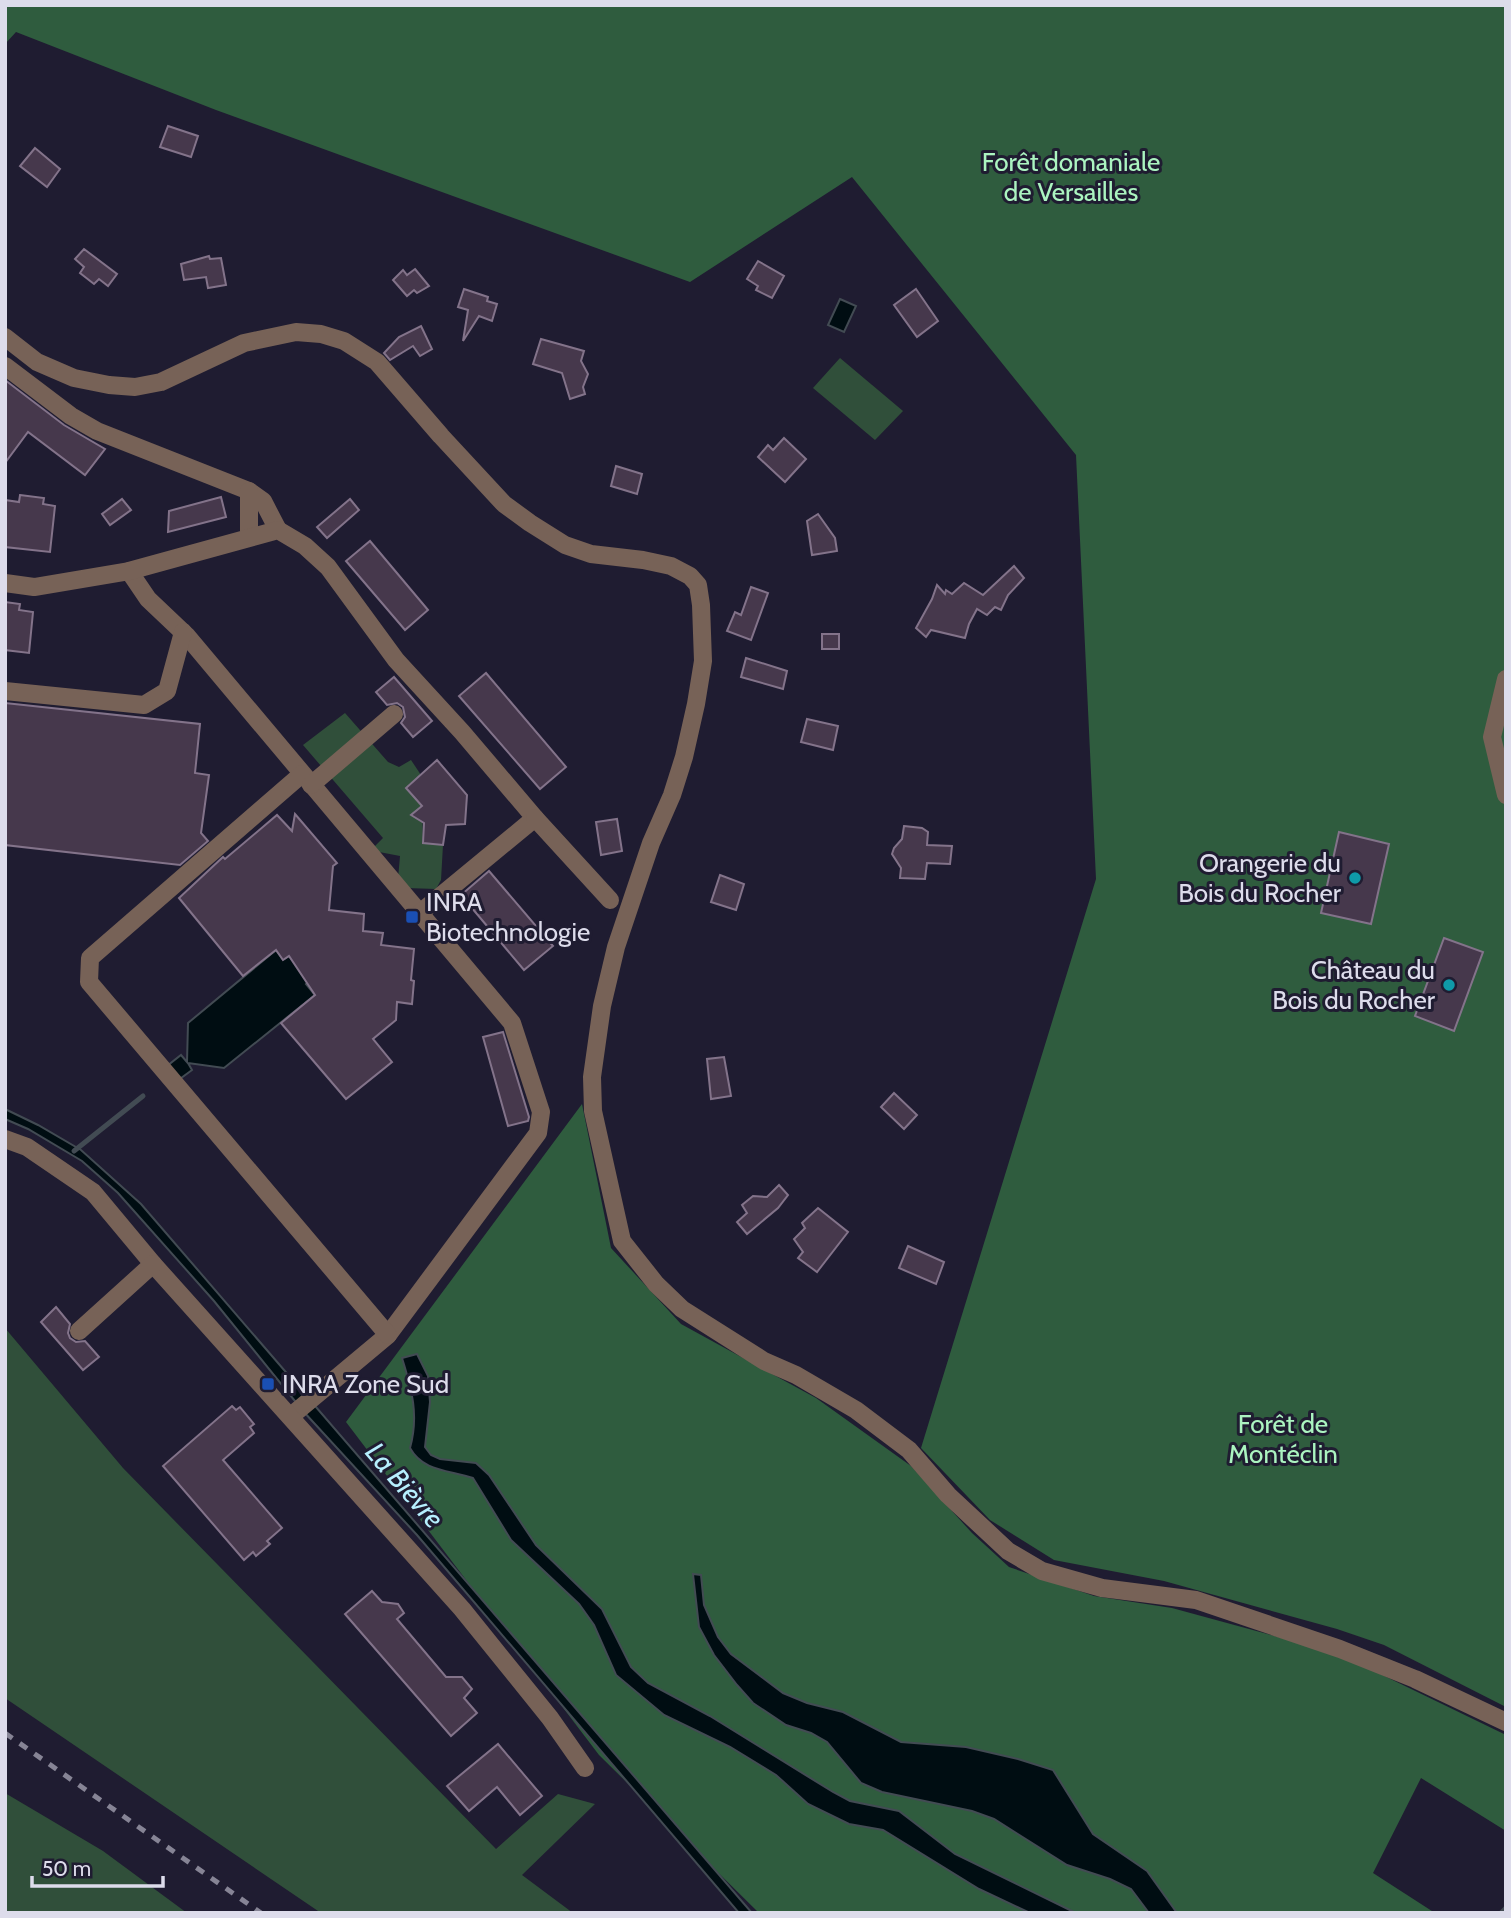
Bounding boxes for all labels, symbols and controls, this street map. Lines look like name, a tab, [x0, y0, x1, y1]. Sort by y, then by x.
park label: Forêt domaniale de Versailles	[982, 146, 1160, 208]
place label: Orangerie du Bois du Rocher	[1178, 847, 1342, 909]
marker: Orangerie du Bois du Rocher	[1347, 870, 1363, 886]
place label: INRA Biotechnologie	[426, 886, 590, 948]
marker: INRA Biotechnologie	[404, 909, 420, 925]
place label: Château du Bois du Rocher	[1272, 954, 1436, 1016]
marker: Château du Bois du Rocher	[1441, 977, 1457, 993]
place label: INRA Zone Sud	[282, 1368, 449, 1400]
marker: INRA Zone Sud	[260, 1376, 276, 1392]
park label: Forêt de Montéclin	[1228, 1408, 1338, 1470]
water label: La Bièvre	[359, 1435, 451, 1535]
scale bar	[32, 1844, 163, 1888]
text: 50 m	[42, 1856, 91, 1881]

